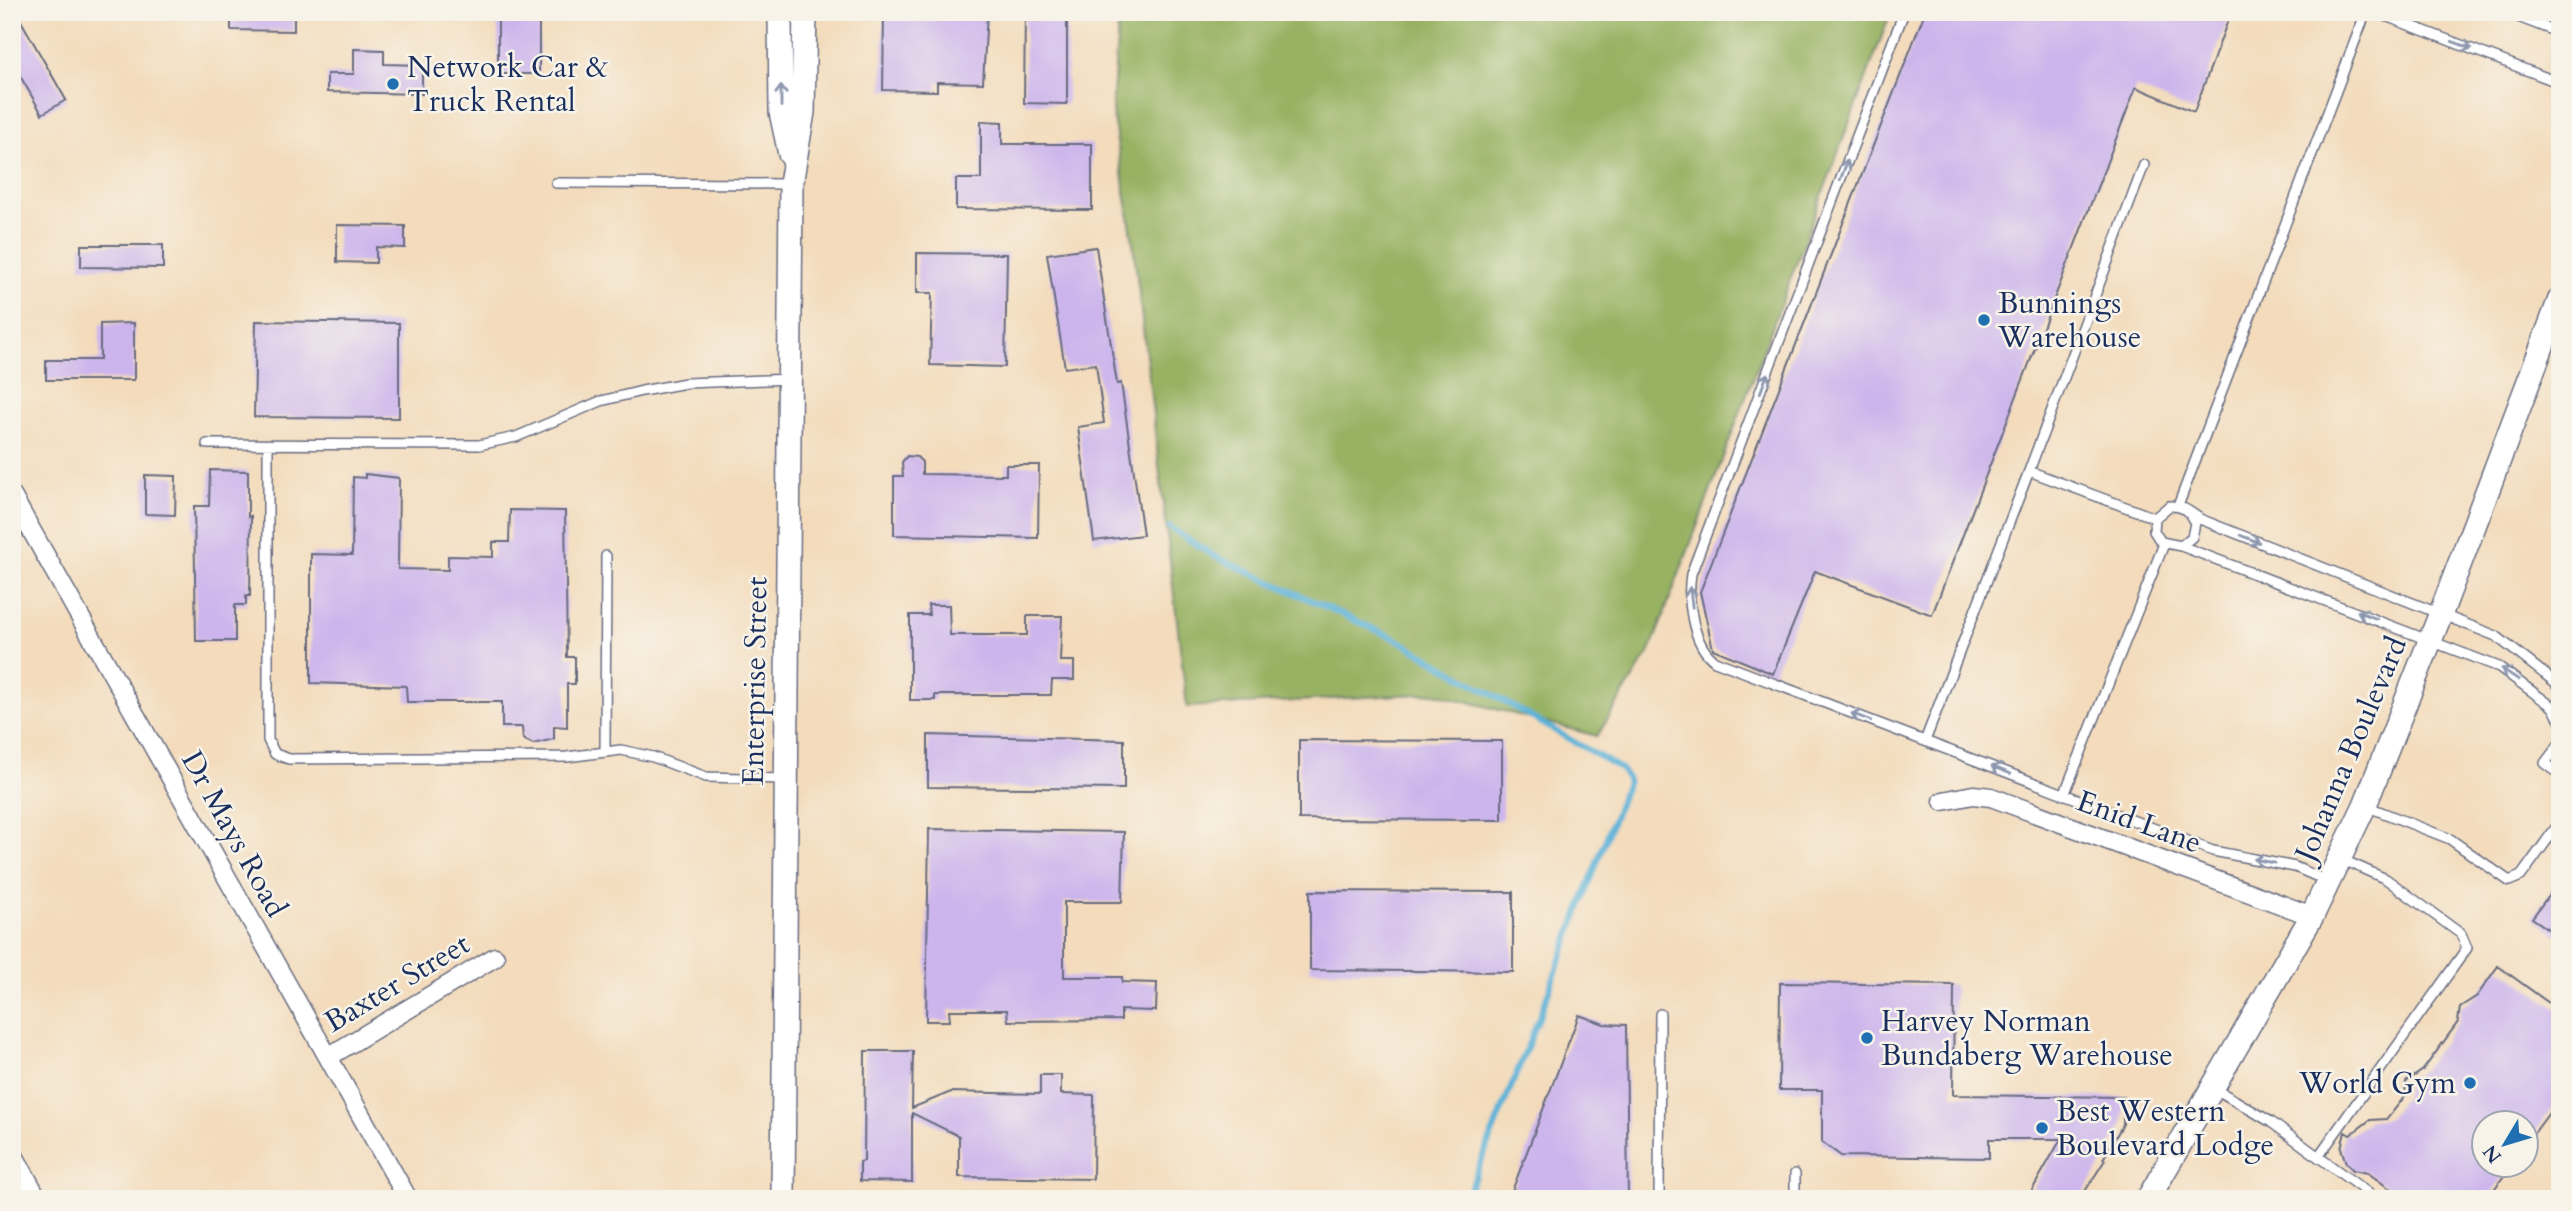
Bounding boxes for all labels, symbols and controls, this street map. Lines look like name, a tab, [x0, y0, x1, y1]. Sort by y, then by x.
one-way arrow	[2451, 39, 2473, 52]
place label: Network Car & Truck Rental	[407, 47, 608, 122]
marker: Network Car & Truck Rental	[385, 76, 401, 92]
one-way arrow	[774, 85, 788, 108]
one-way arrow	[1839, 160, 1852, 182]
place label: Bunnings Warehouse	[1997, 283, 2141, 358]
marker: Bunnings Warehouse	[1976, 312, 1992, 328]
one-way arrow	[1758, 373, 1771, 395]
one-way arrow	[2239, 533, 2261, 546]
street label: Enterprise Street	[733, 576, 777, 786]
one-way arrow	[1684, 586, 1697, 609]
one-way arrow	[2357, 608, 2379, 621]
street label: Johanna Boulevard	[2284, 630, 2417, 871]
one-way arrow	[2501, 667, 2520, 681]
one-way arrow	[1851, 709, 1873, 722]
street label: Dr Mays Road	[171, 743, 297, 925]
one-way arrow	[1990, 763, 2012, 776]
street label: Enid Lane	[2071, 781, 2207, 863]
one-way arrow	[2253, 853, 2276, 867]
street label: Baxter Street	[317, 923, 478, 1042]
place label: Harvey Norman Bundaberg Warehouse	[1881, 1001, 2173, 1076]
marker: Harvey Norman Bundaberg Warehouse	[1859, 1030, 1875, 1046]
place label: World Gym	[2298, 1063, 2457, 1104]
marker: World Gym	[2462, 1075, 2478, 1091]
place label: Best Western Boulevard Lodge	[2056, 1091, 2274, 1166]
north arrow	[2470, 1110, 2540, 1180]
marker: Best Western Boulevard Lodge	[2034, 1120, 2050, 1136]
text: N	[2477, 1139, 2508, 1168]

